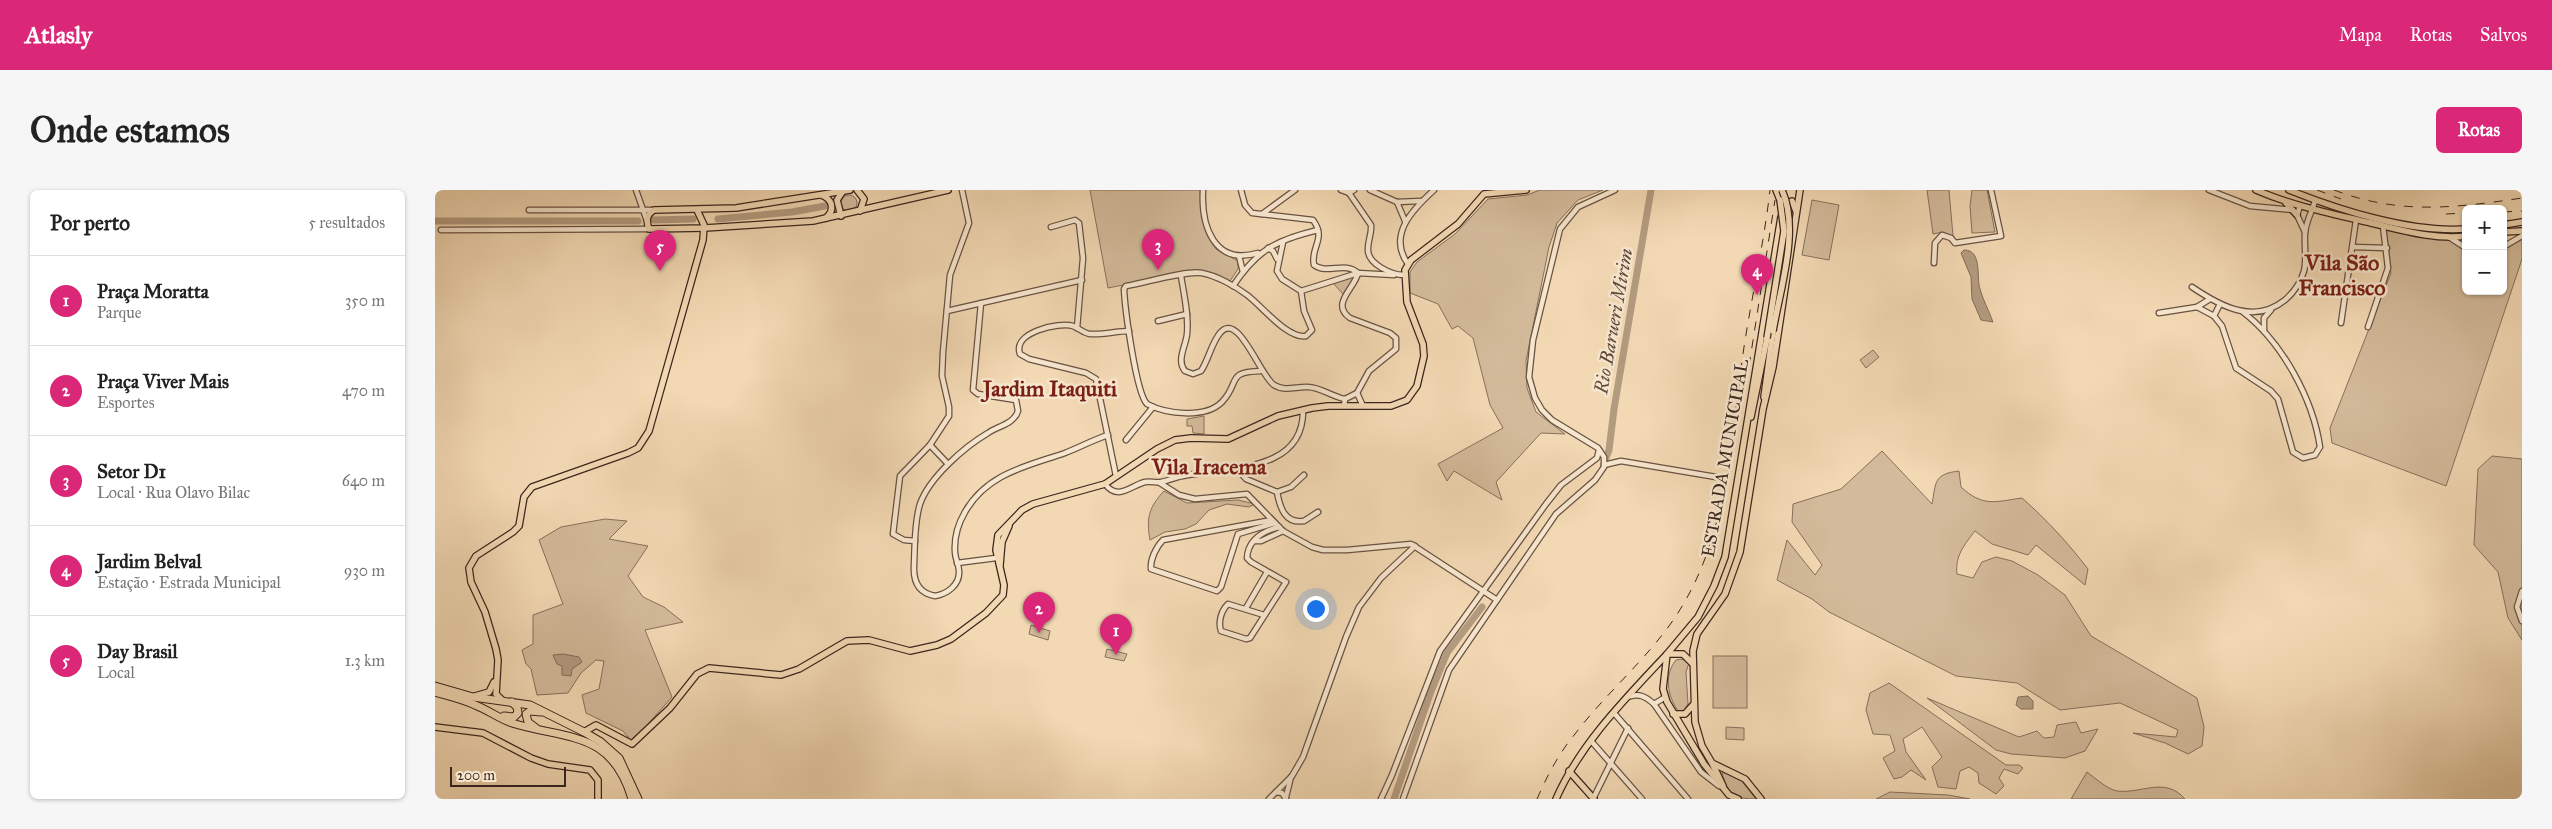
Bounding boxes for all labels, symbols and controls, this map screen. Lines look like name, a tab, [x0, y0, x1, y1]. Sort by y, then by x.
text: Atlasly	[25, 20, 92, 50]
text: Mapa	[2339, 24, 2382, 46]
text: Rotas	[2410, 24, 2452, 46]
text: Salvos	[2480, 24, 2527, 46]
button: Rotas	[2436, 107, 2522, 153]
text: Onde estamos	[30, 109, 230, 152]
map controls	[2462, 205, 2507, 295]
button: +	[2462, 205, 2507, 250]
text: Por perto	[50, 210, 130, 236]
text: 5 resultados	[308, 213, 385, 232]
pin: 3	[1142, 229, 1174, 270]
pin: 5	[644, 230, 676, 271]
water label: Rio Barueri Mirim	[1589, 247, 1638, 397]
district label: Vila São Francisco	[2298, 249, 2386, 301]
button: −	[2462, 250, 2507, 295]
pin: 4	[1741, 254, 1773, 295]
text: Praça Moratta	[97, 280, 209, 303]
text: 1	[63, 291, 69, 310]
text: 350 m	[345, 291, 385, 310]
text: Parque	[97, 303, 141, 322]
street label: ESTRADA MUNICIPAL	[1697, 356, 1753, 559]
text: Praça Viver Mais	[97, 370, 229, 393]
district label: Jardim Itaquiti	[980, 375, 1118, 403]
text: 2	[62, 381, 70, 400]
text: 470 m	[342, 381, 385, 400]
text: Esportes	[97, 393, 155, 412]
district label: Vila Iracema	[1151, 453, 1267, 480]
text: Setor D1	[97, 460, 166, 483]
text: 3	[63, 471, 69, 490]
text: 640 m	[342, 471, 385, 490]
text: Local · Rua Olavo Bilac	[97, 483, 250, 502]
text: Jardim Belval	[97, 550, 202, 573]
text: 4	[62, 561, 70, 580]
text: 930 m	[344, 561, 385, 580]
text: Estação · Estrada Municipal	[97, 573, 281, 592]
pin: 2	[1023, 592, 1055, 633]
your location	[1303, 596, 1329, 622]
pin: 1	[1100, 614, 1132, 655]
text: Day Brasil	[97, 640, 178, 663]
text: 5	[62, 651, 70, 670]
text: 1.3 km	[345, 651, 385, 670]
text: Local	[97, 663, 135, 682]
scale bar	[450, 764, 566, 787]
text: 200 m	[457, 767, 495, 784]

